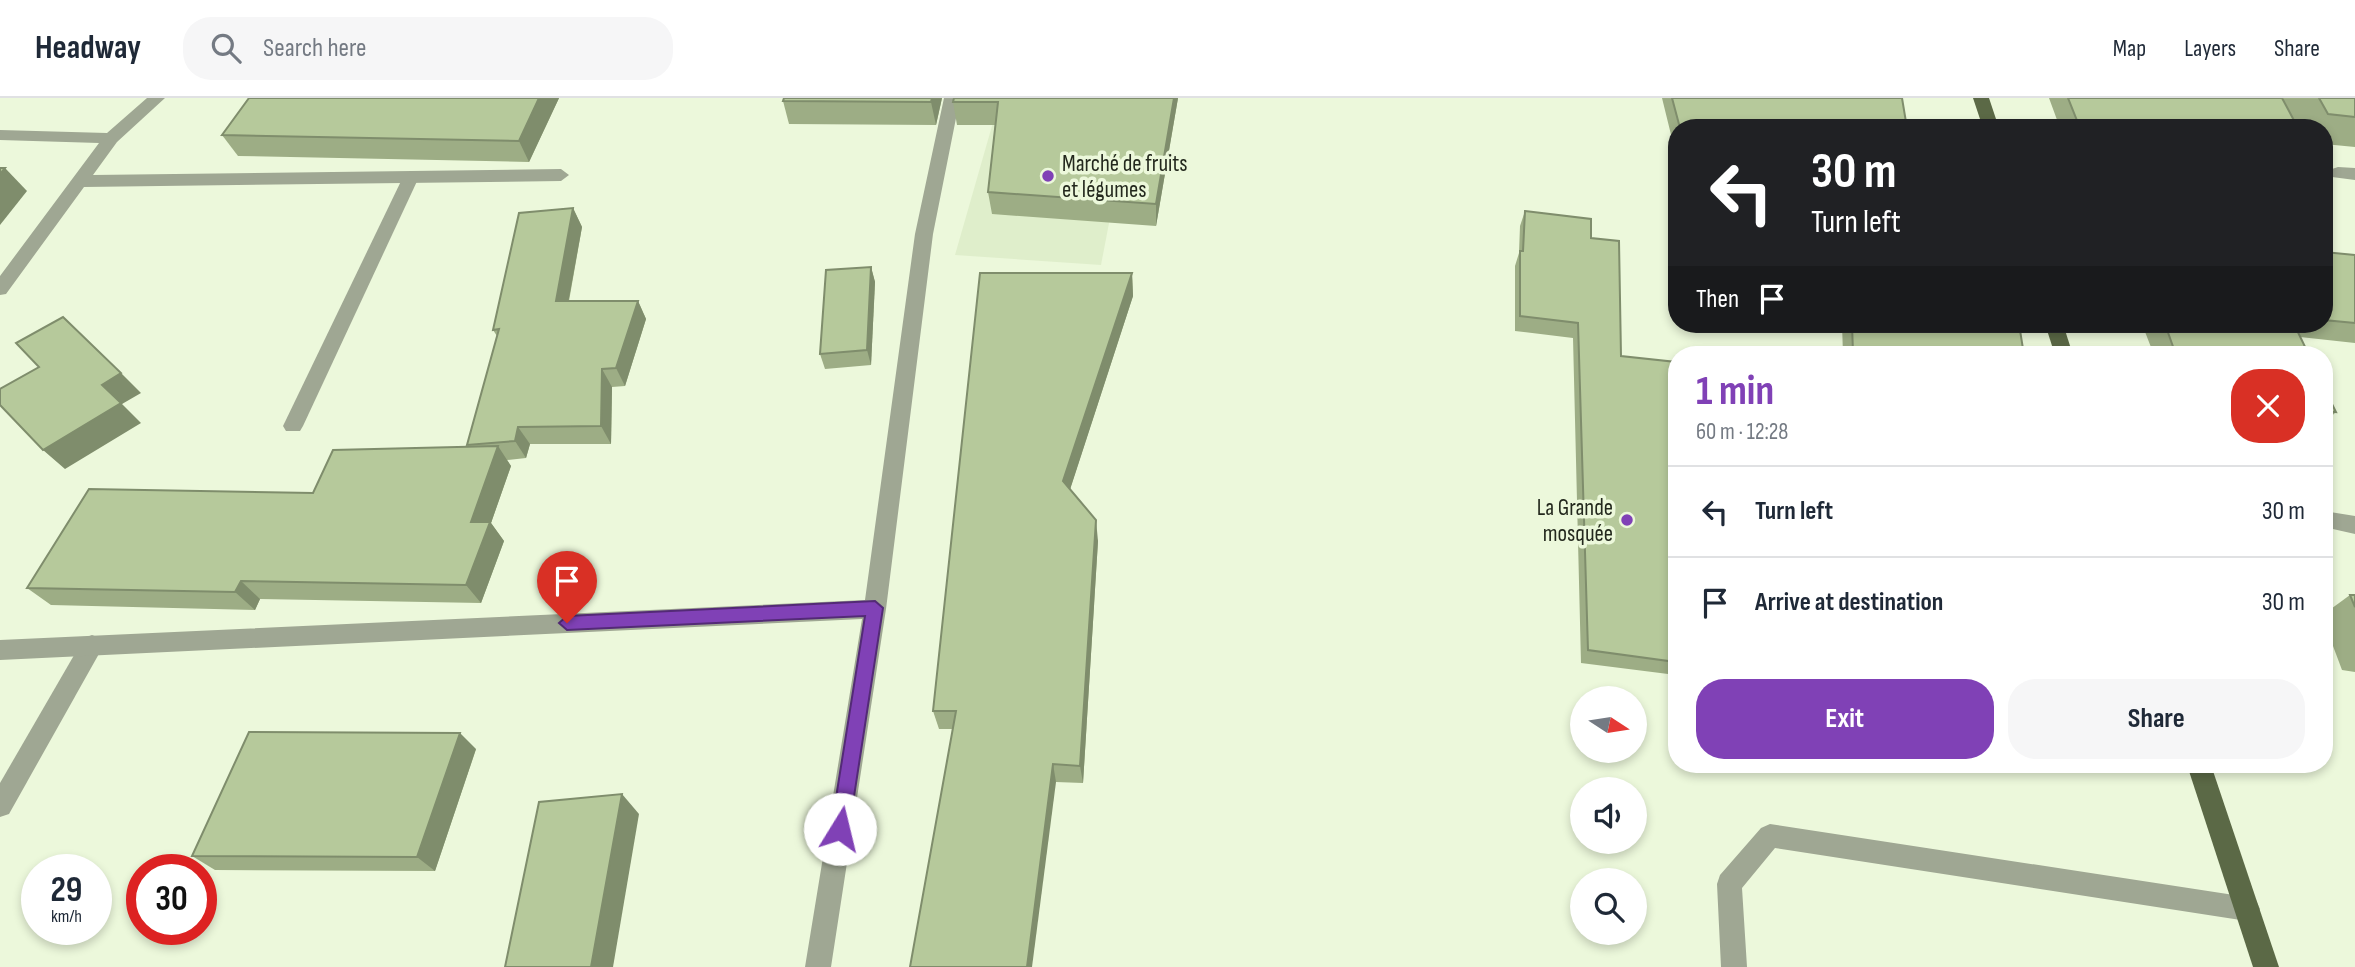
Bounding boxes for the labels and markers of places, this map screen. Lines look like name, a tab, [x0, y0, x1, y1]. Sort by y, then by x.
place label: Marché de fruits et légumes	[1062, 150, 1187, 204]
marker: Marché de fruits et légumes	[1040, 168, 1056, 184]
place label: La Grande mosquée	[1537, 494, 1613, 548]
marker: La Grande mosquée	[1619, 512, 1635, 528]
pin	[537, 551, 597, 623]

